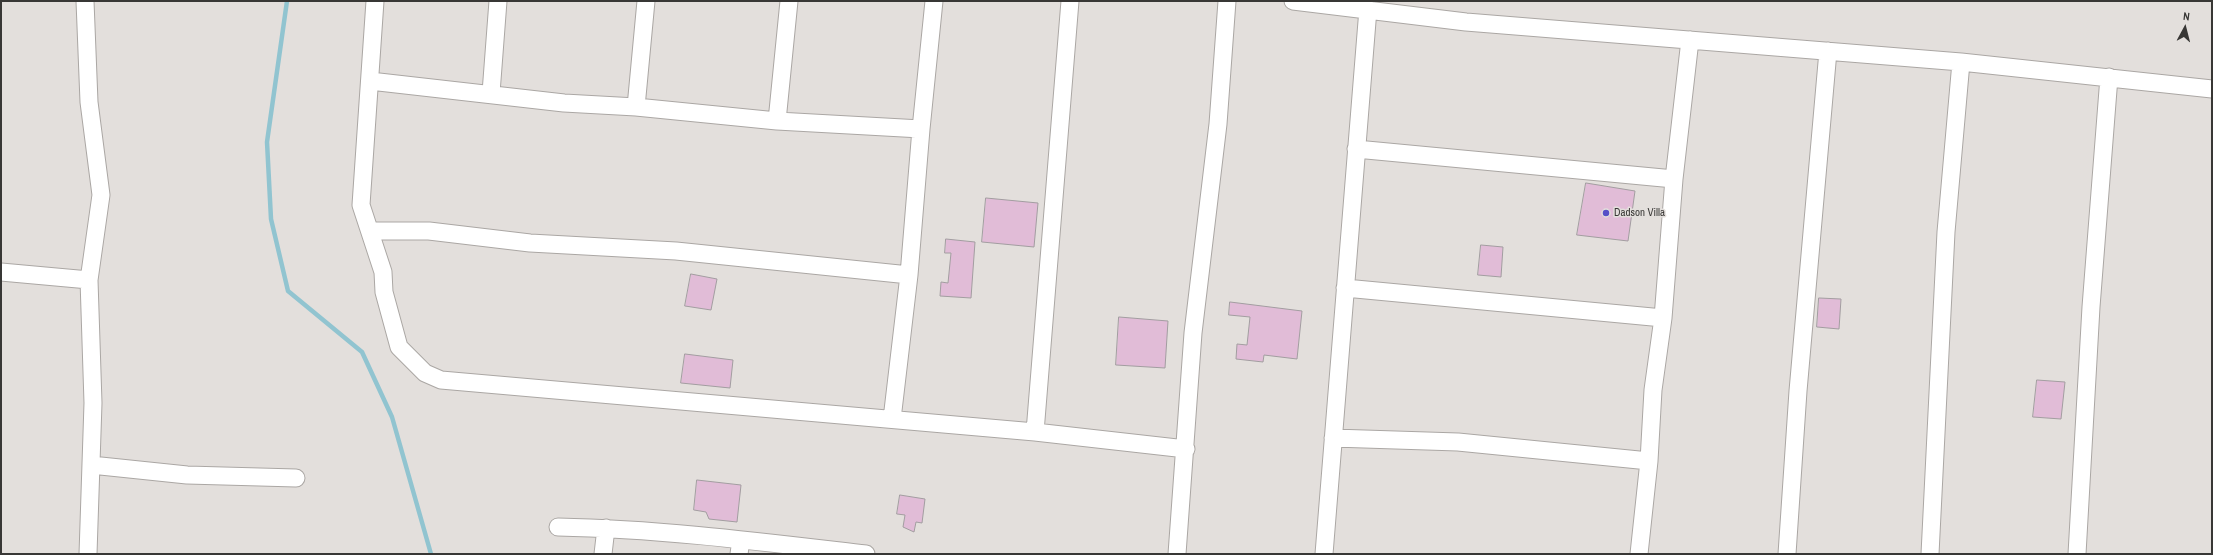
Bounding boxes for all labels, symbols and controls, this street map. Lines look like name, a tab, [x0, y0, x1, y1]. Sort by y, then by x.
north arrow	[2165, 8, 2205, 48]
text: N	[2182, 9, 2191, 23]
place label: Dadson Villa	[1614, 206, 1665, 220]
marker: Dadson Villa	[1601, 208, 1611, 218]

